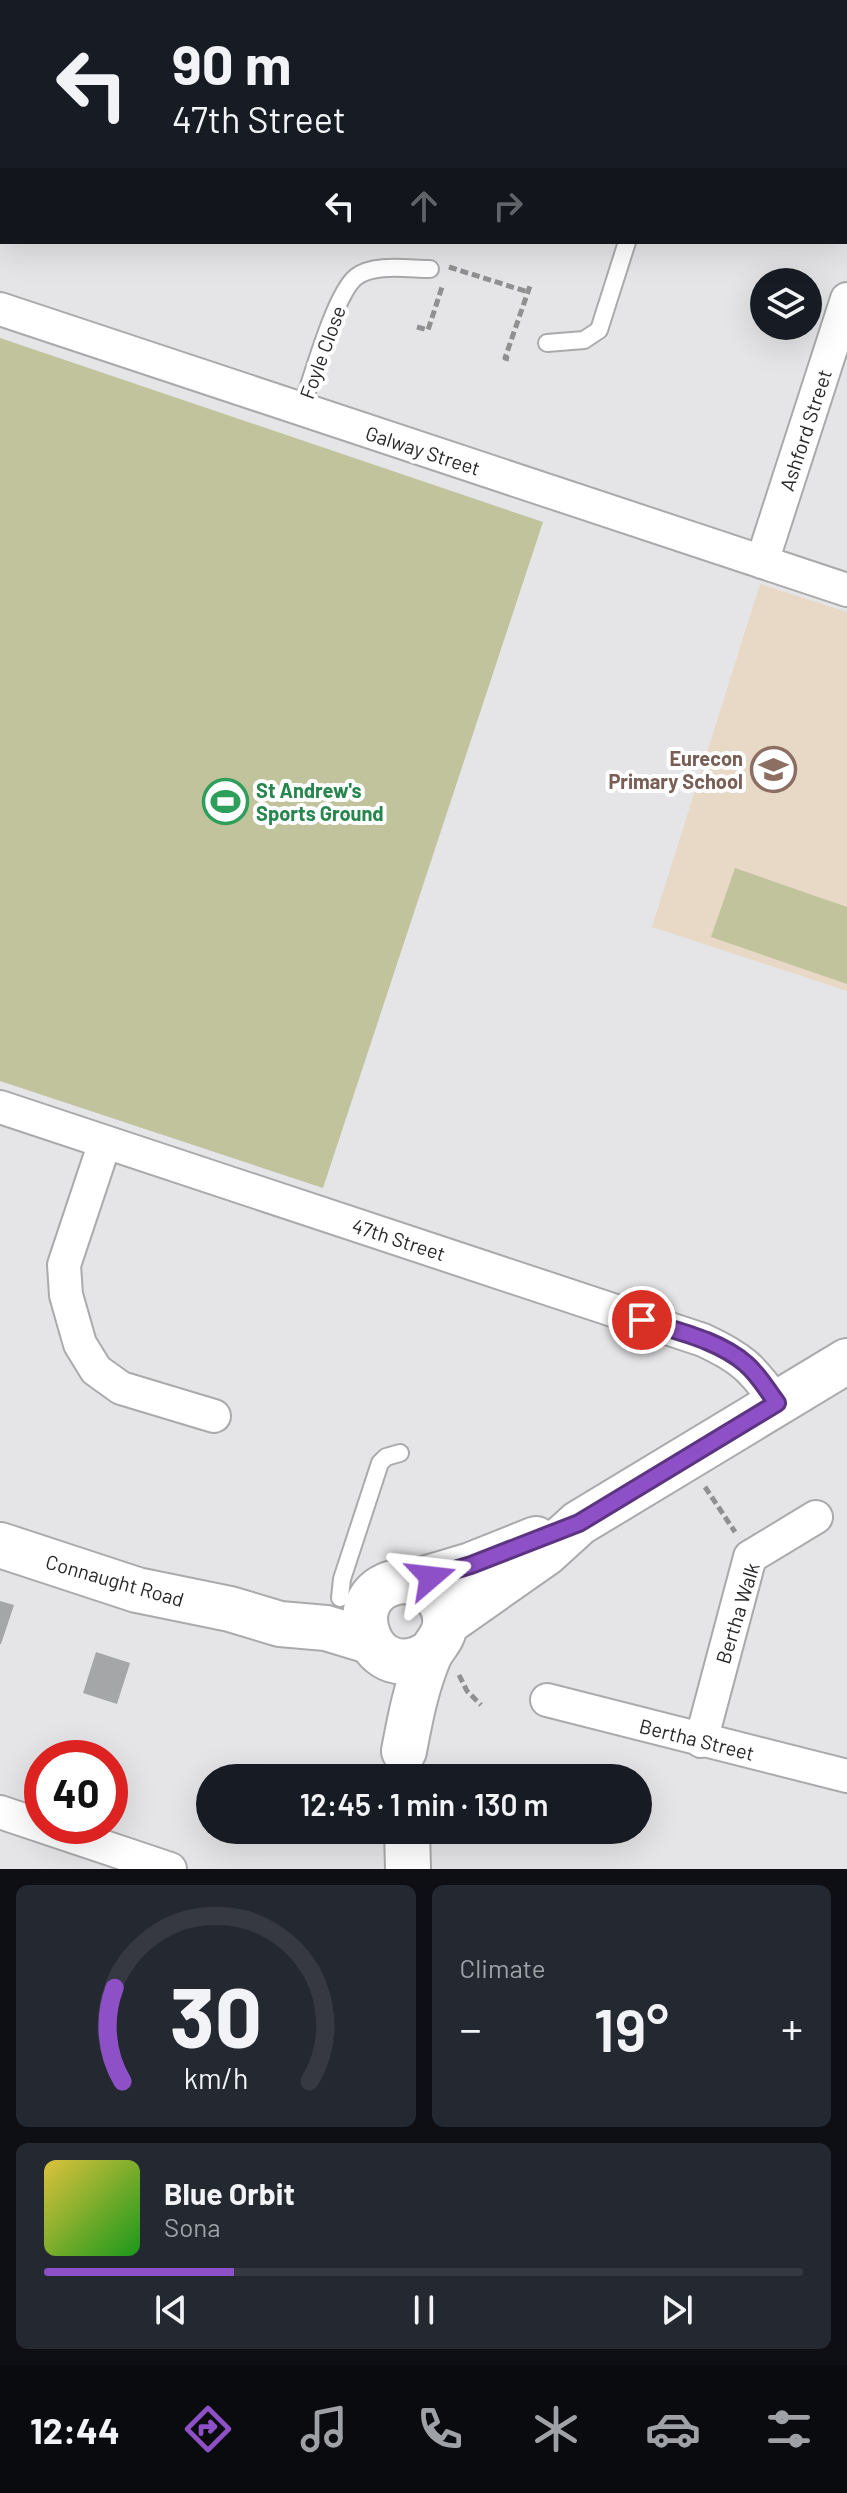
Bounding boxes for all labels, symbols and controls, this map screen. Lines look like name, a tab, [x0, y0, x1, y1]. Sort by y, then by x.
text: 90 m	[172, 29, 292, 96]
icon: left	[40, 32, 144, 136]
text: 47th Street	[172, 97, 346, 140]
icon: left	[318, 184, 362, 228]
icon: ahead	[402, 184, 446, 228]
icon: right	[486, 184, 530, 228]
map controls	[750, 268, 822, 340]
button: layers	[750, 268, 822, 340]
street label: Foyle Close	[294, 302, 350, 402]
street label: Ashford Street	[774, 366, 836, 494]
street label: Galway Street	[363, 420, 483, 480]
place label: Eurecon Primary School	[608, 746, 743, 793]
school or university icon: Eurecon Primary School	[750, 746, 798, 794]
sports icon: St Andrew's Sports Ground	[201, 778, 249, 826]
place label: St Andrew's Sports Ground	[256, 778, 384, 825]
street label: 47th Street	[349, 1213, 449, 1265]
pin	[608, 1286, 676, 1354]
icon: arrive	[620, 1298, 664, 1342]
position arrow	[389, 1535, 473, 1619]
street label: Connaught Road	[43, 1549, 187, 1611]
street label: Bertha Walk	[710, 1560, 764, 1666]
street label: Bertha Street	[637, 1713, 757, 1765]
speed limit sign: 40	[24, 1740, 128, 1844]
text: 12:45 · 1 min · 130 m	[300, 1786, 548, 1822]
text: Climate	[460, 1952, 546, 1983]
text: 30	[170, 1965, 262, 2065]
text: 19°	[594, 1992, 669, 2064]
text: −	[460, 2001, 482, 2054]
text: +	[781, 2001, 803, 2054]
text: km/h	[183, 2060, 248, 2095]
text: Blue Orbit	[164, 2175, 295, 2211]
text: Sona	[164, 2211, 221, 2242]
icon: previous	[149, 2288, 193, 2332]
icon: pause	[402, 2288, 446, 2332]
icon: next	[655, 2288, 699, 2332]
icon: directions	[180, 2401, 236, 2457]
icon: music	[296, 2401, 352, 2457]
icon: phone	[412, 2401, 468, 2457]
icon: climate	[528, 2401, 584, 2457]
icon: car	[645, 2401, 701, 2457]
icon: filters	[761, 2401, 817, 2457]
text: 12:44	[30, 2408, 120, 2451]

